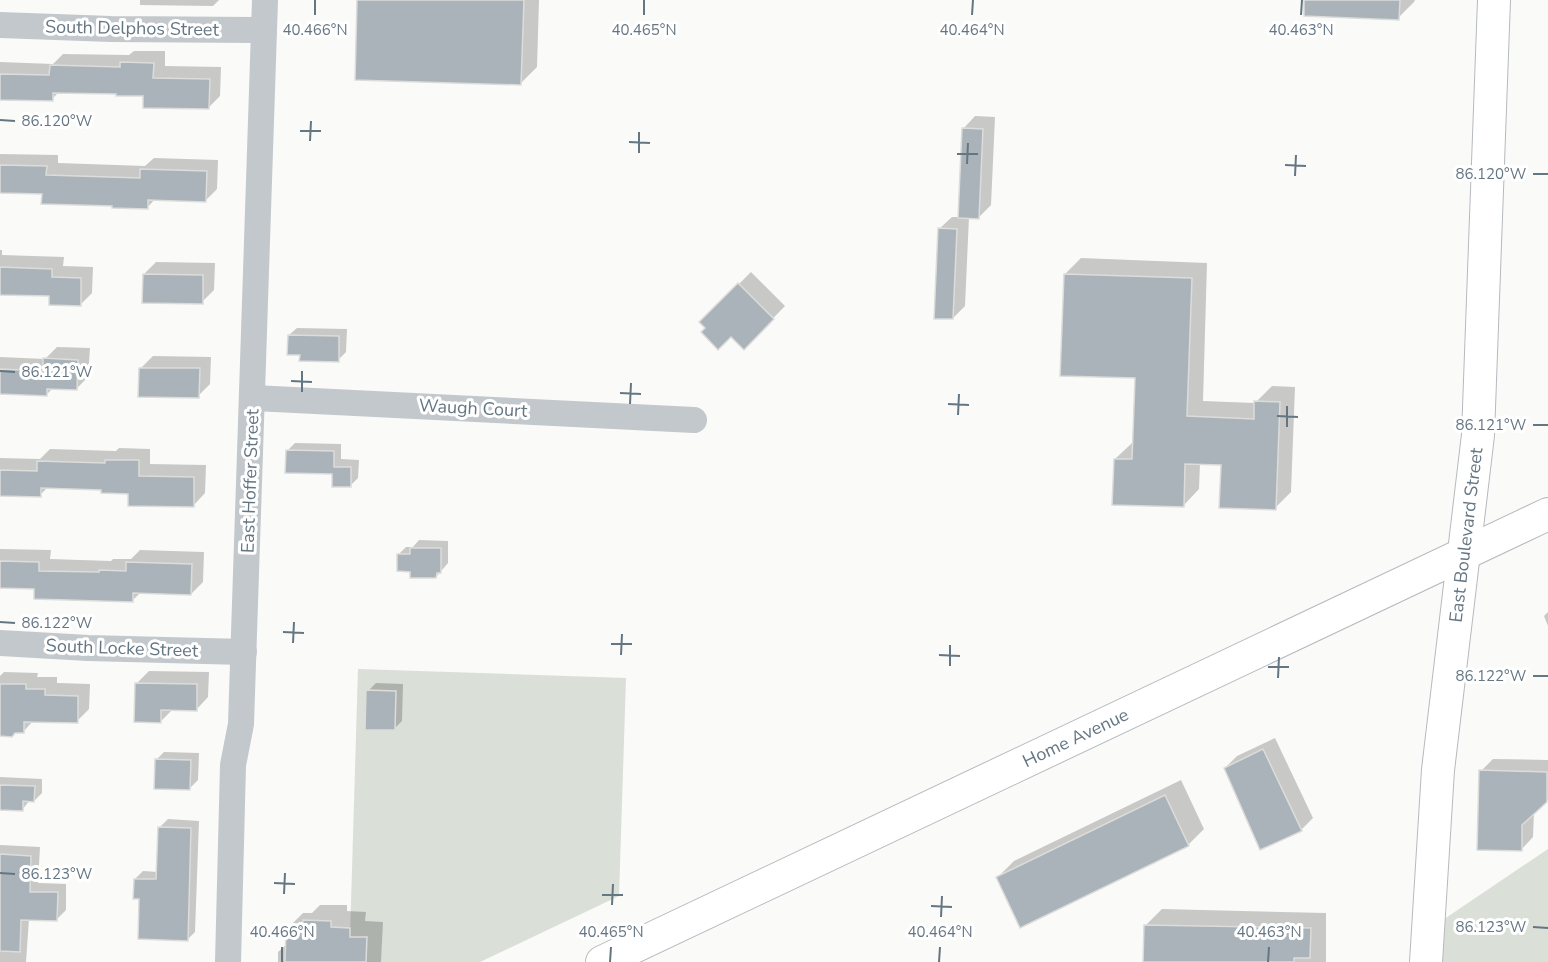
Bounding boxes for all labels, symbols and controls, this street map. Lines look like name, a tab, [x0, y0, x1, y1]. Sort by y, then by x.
street label: South Delphos Street	[45, 14, 220, 42]
text: 40.466°N	[282, 20, 348, 40]
text: 40.465°N	[611, 20, 677, 40]
text: 40.464°N	[939, 20, 1005, 40]
text: 40.463°N	[1268, 20, 1334, 40]
text: 86.120°W	[22, 111, 93, 131]
text: 86.120°W	[1456, 164, 1527, 184]
text: 86.121°W	[22, 362, 93, 382]
street label: Waugh Court	[418, 393, 529, 423]
street label: East Hoffer Street	[235, 408, 265, 553]
text: 86.121°W	[1456, 415, 1527, 435]
street label: East Boulevard Street	[1444, 446, 1488, 624]
text: 86.122°W	[22, 613, 93, 633]
street label: South Locke Street	[45, 633, 199, 663]
text: 86.122°W	[1456, 666, 1527, 686]
street label: Home Avenue	[1019, 702, 1133, 773]
text: 86.123°W	[22, 864, 93, 884]
text: 86.123°W	[1456, 917, 1527, 937]
text: 40.466°N	[249, 922, 315, 942]
text: 40.465°N	[578, 922, 644, 942]
text: 40.464°N	[907, 922, 973, 942]
text: 40.463°N	[1236, 922, 1302, 942]

